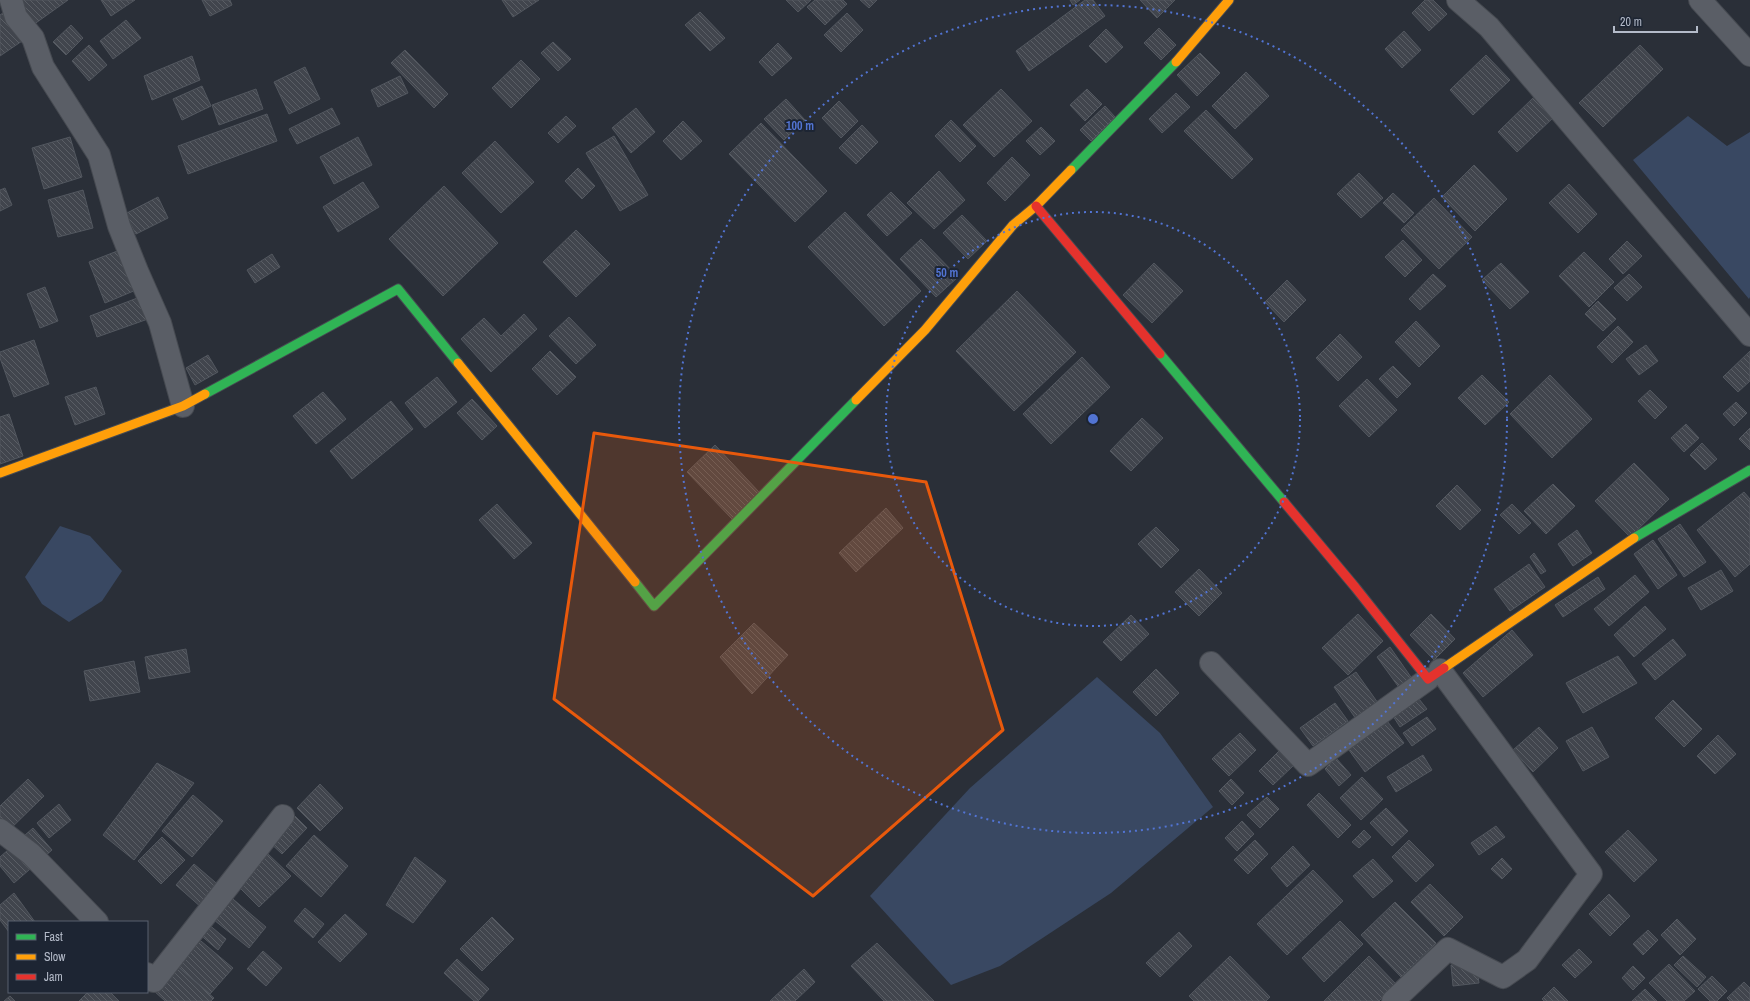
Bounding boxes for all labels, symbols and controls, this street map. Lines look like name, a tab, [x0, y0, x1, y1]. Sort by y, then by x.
scale bar	[1614, 8, 1697, 34]
text: 20 m	[1620, 14, 1642, 30]
text: 100 m	[786, 118, 814, 134]
text: 50 m	[936, 265, 958, 281]
centre of rings	[1086, 412, 1100, 426]
legend	[8, 921, 148, 993]
text: Fast	[44, 929, 63, 945]
text: Slow	[44, 949, 66, 965]
text: Jam	[44, 969, 63, 985]

